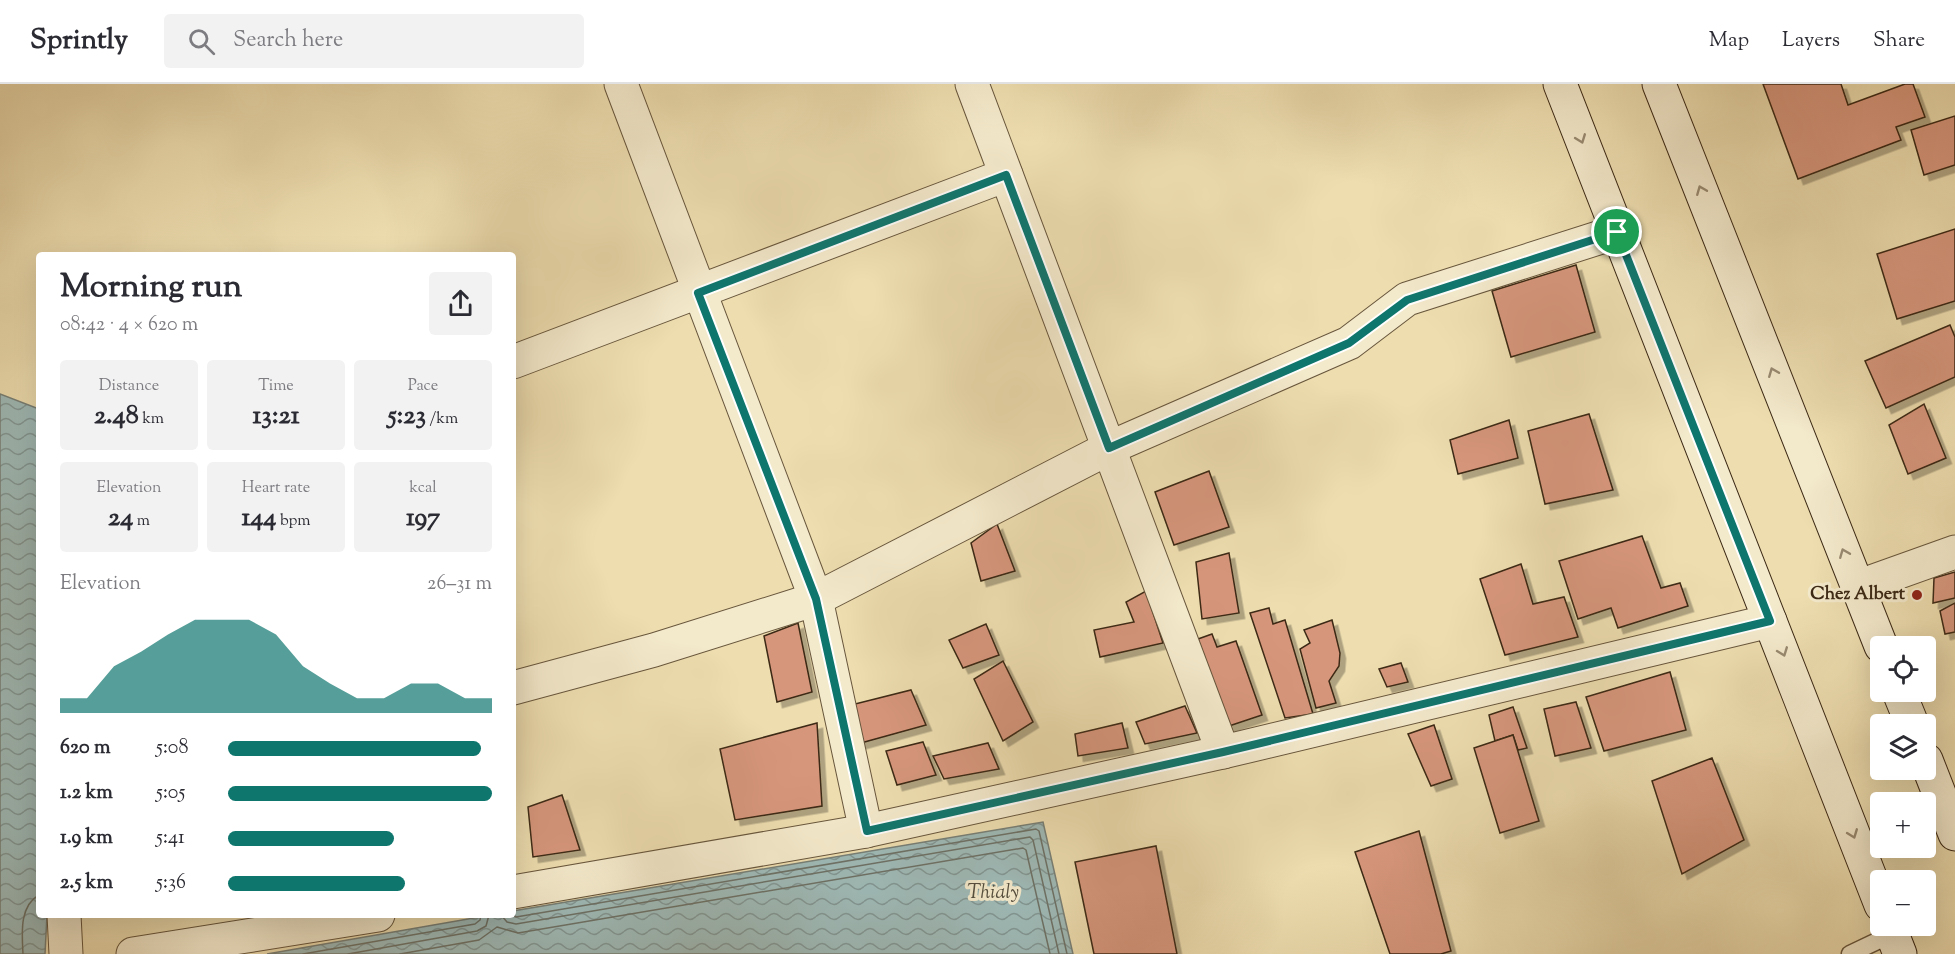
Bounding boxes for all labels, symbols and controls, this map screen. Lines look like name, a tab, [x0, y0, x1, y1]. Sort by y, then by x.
search box	[164, 14, 584, 68]
text: Sprintly	[30, 21, 128, 61]
icon: search	[185, 25, 218, 58]
text: Search here	[233, 25, 343, 57]
text: Map	[1709, 26, 1749, 56]
text: Layers	[1782, 26, 1840, 56]
text: Share	[1873, 26, 1925, 56]
one-way arrow	[1573, 133, 1586, 143]
one-way arrow	[1696, 185, 1708, 196]
pin	[1591, 206, 1642, 257]
icon: arrive	[1600, 215, 1633, 248]
text: Morning run	[60, 264, 242, 312]
button: share	[429, 272, 492, 335]
text: 08:42 · 4 × 620 m	[60, 311, 198, 340]
one-way arrow	[1768, 367, 1780, 378]
text: Distance	[99, 375, 159, 398]
text: Time	[258, 375, 294, 398]
text: Pace	[408, 375, 438, 398]
text: 2.48	[94, 398, 139, 435]
text: 13:21	[252, 398, 300, 435]
text: 5:23	[388, 398, 426, 435]
text: km	[139, 408, 164, 431]
text: /km	[426, 408, 458, 431]
text: Elevation	[97, 477, 161, 500]
text: Heart rate	[242, 477, 310, 500]
text: kcal	[409, 477, 437, 500]
text: 24	[108, 500, 133, 537]
text: 144	[241, 500, 276, 537]
text: 197	[406, 500, 440, 537]
text: m	[133, 510, 150, 533]
text: bpm	[276, 510, 311, 533]
one-way arrow	[1839, 548, 1851, 559]
text: Elevation	[60, 570, 141, 599]
text: 26–31 m	[427, 570, 492, 599]
place label: Chez Albert	[1810, 582, 1906, 608]
marker: Chez Albert	[1910, 588, 1924, 602]
map controls	[1870, 636, 1936, 936]
button: locate	[1870, 636, 1936, 702]
one-way arrow	[1775, 647, 1788, 657]
button: layers	[1870, 714, 1936, 780]
text: 620 m	[60, 734, 110, 763]
text: 5:08	[156, 734, 188, 763]
text: 1.2 km	[60, 779, 113, 808]
text: 5:05	[156, 779, 185, 808]
button: +	[1870, 792, 1936, 858]
text: 1.9 km	[60, 824, 113, 853]
text: 5:41	[156, 824, 185, 853]
one-way arrow	[1846, 828, 1859, 839]
text: 2.5 km	[60, 869, 113, 898]
text: 5:36	[156, 869, 186, 898]
button: −	[1870, 870, 1936, 936]
water label: Thialy	[967, 879, 1019, 908]

